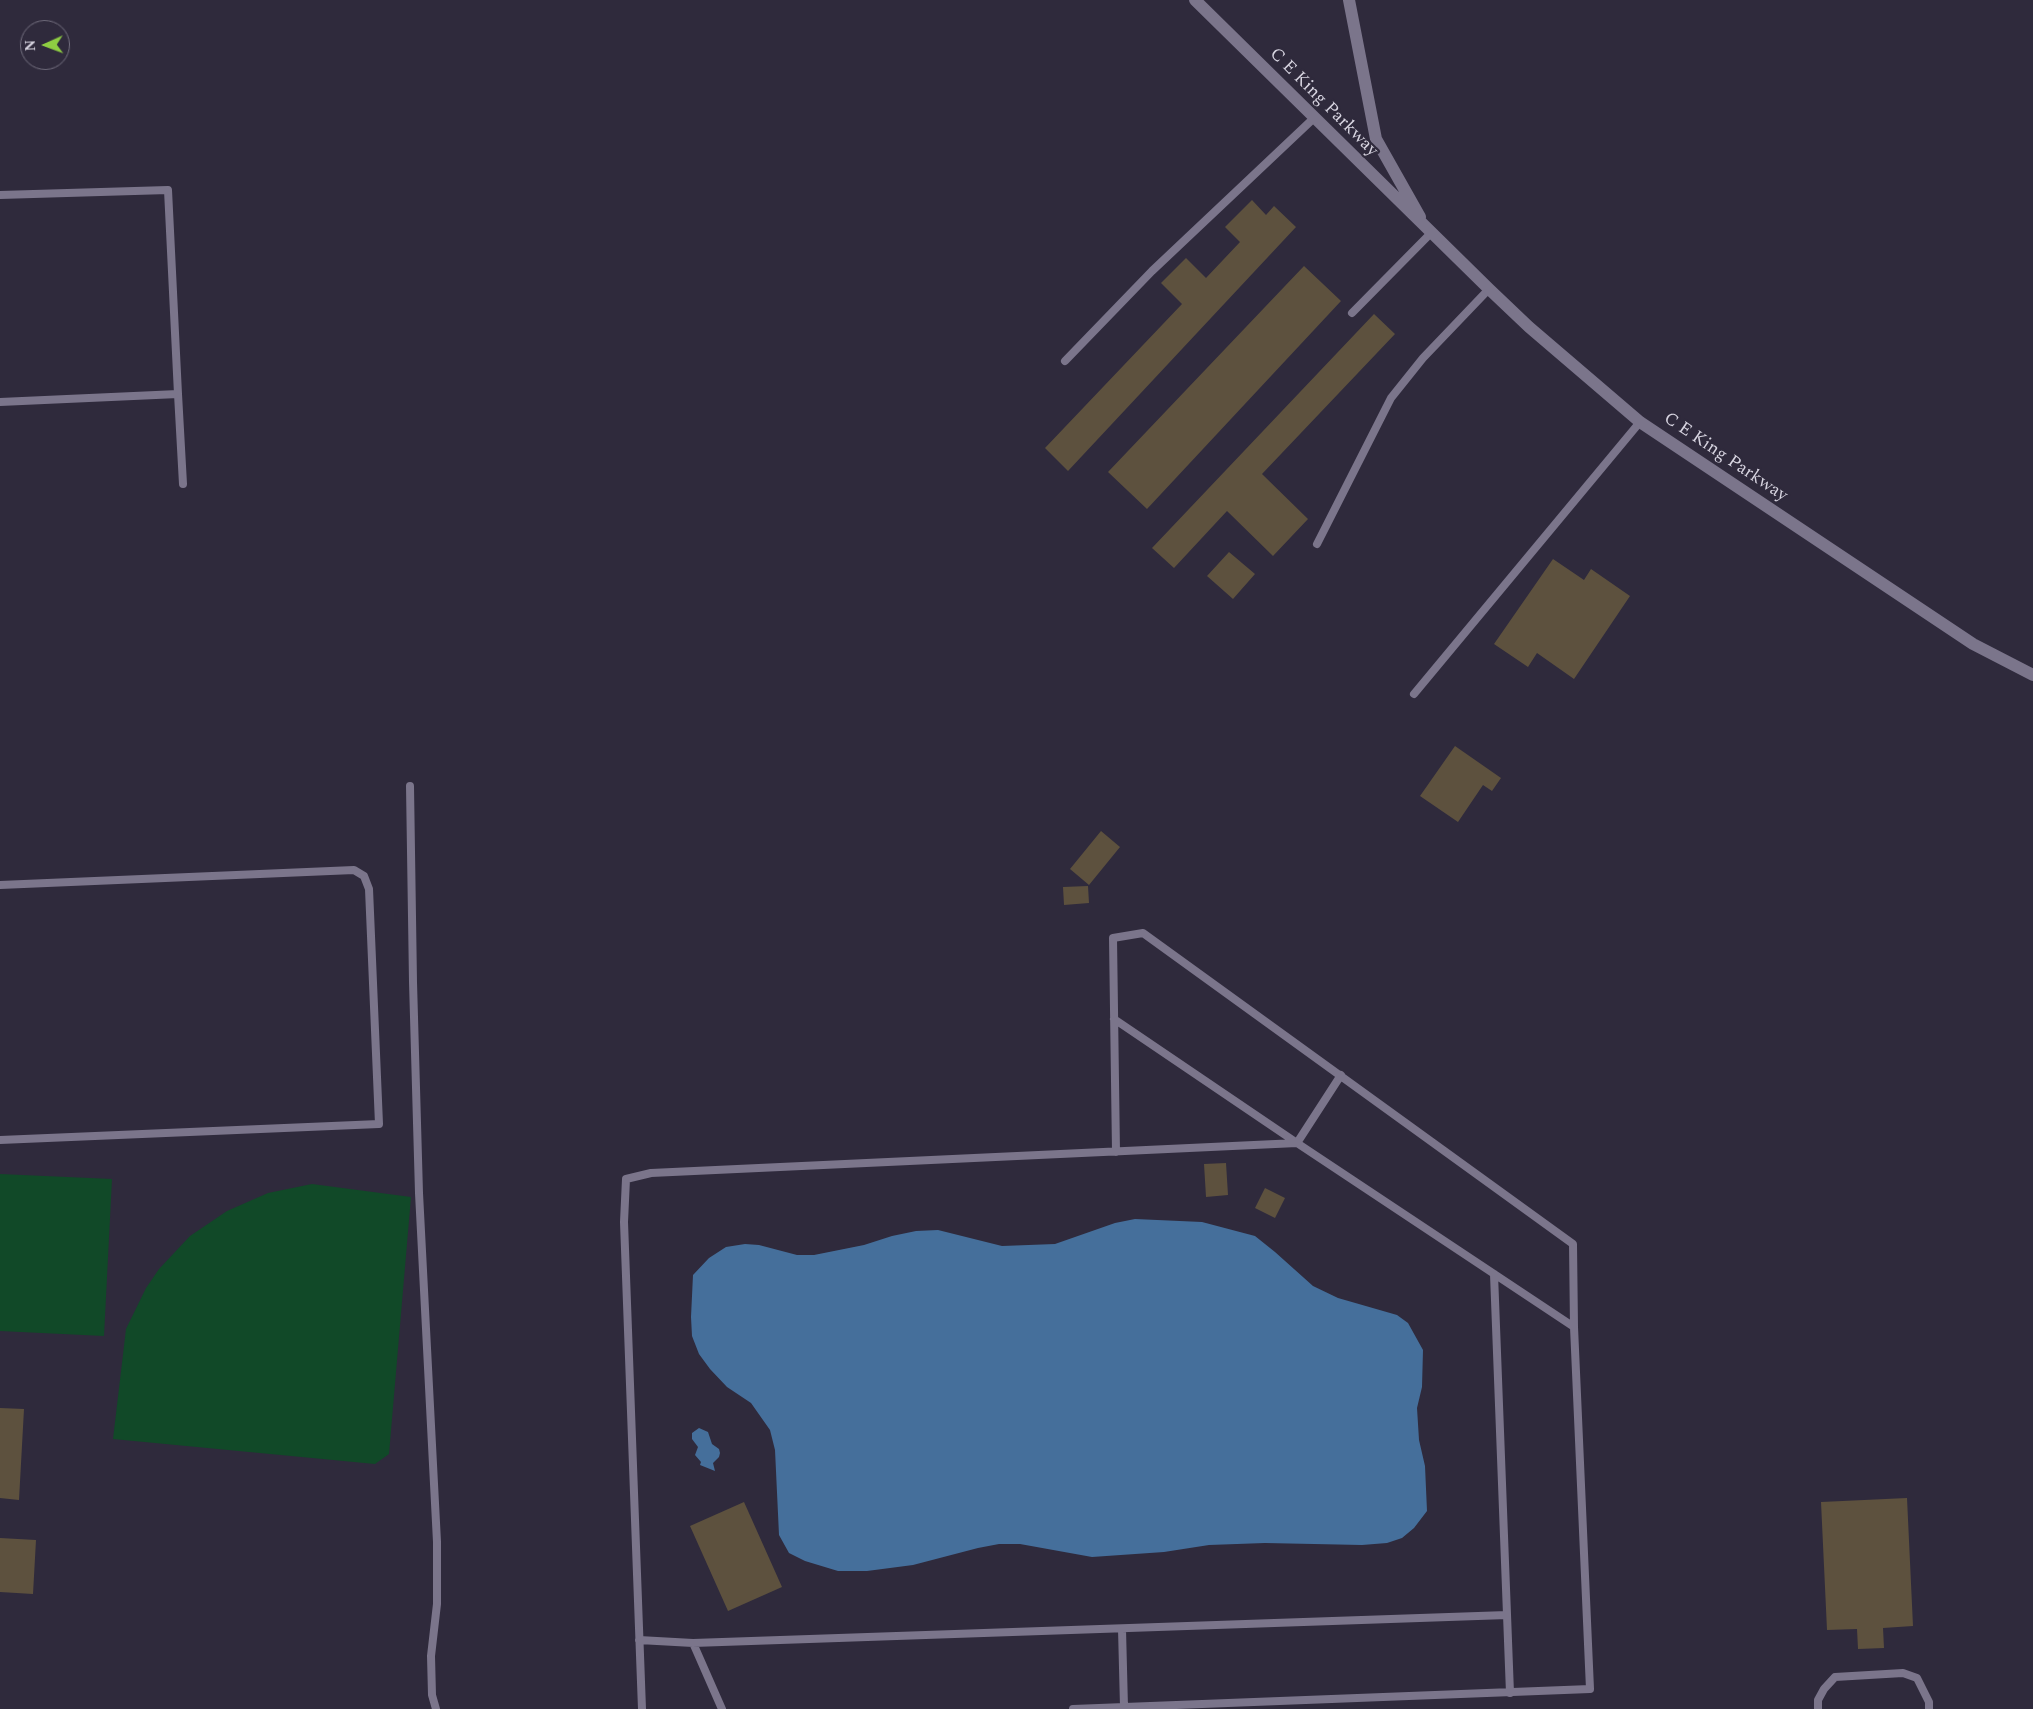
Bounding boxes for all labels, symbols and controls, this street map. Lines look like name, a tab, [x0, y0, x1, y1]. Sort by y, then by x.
north arrow	[20, 20, 70, 70]
text: N	[20, 39, 41, 52]
street label: C E King Parkway	[1264, 44, 1382, 162]
street label: C E King Parkway	[1659, 409, 1791, 507]

